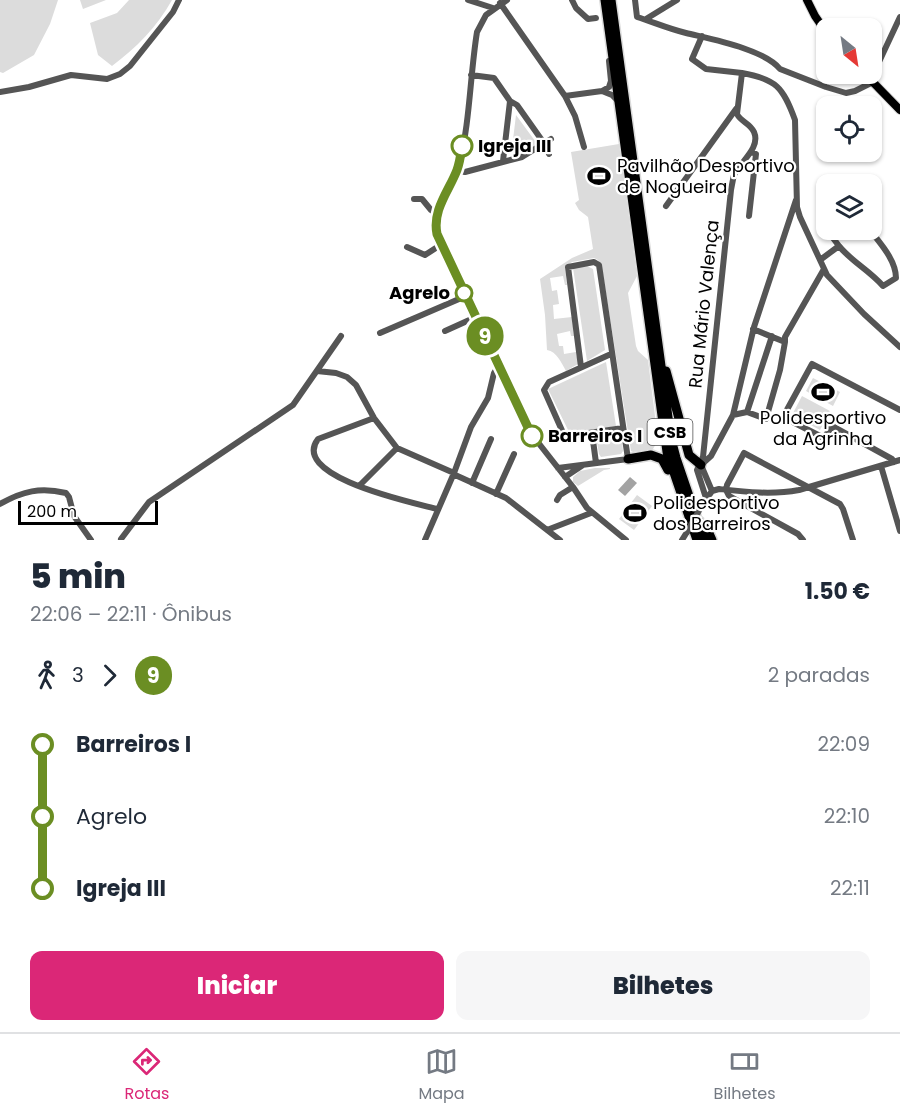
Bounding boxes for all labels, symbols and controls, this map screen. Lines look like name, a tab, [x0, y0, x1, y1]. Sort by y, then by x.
north arrow	[816, 18, 882, 84]
map controls	[816, 18, 882, 240]
button: locate	[816, 96, 882, 162]
place label: Igreja III	[478, 133, 552, 158]
marker: Igreja III	[451, 135, 473, 157]
place label: Pavilhão Desportivo de Nogueira	[617, 153, 795, 199]
sports icon: Pavilhão Desportivo de Nogueira	[586, 163, 612, 189]
button: layers	[816, 174, 882, 240]
street label: Rua Mário Valença	[682, 219, 725, 389]
place label: Agrelo	[389, 280, 450, 305]
marker: Agrelo	[455, 284, 473, 302]
line badge: 9	[466, 316, 504, 356]
text: 9	[479, 322, 491, 351]
sports icon: Polidesportivo da Agrinha	[810, 379, 836, 405]
place label: Polidesportivo da Agrinha	[760, 405, 886, 451]
road number: CSB	[648, 419, 692, 445]
place label: Barreiros I	[548, 423, 642, 448]
marker: Barreiros I	[521, 425, 543, 447]
place label: Polidesportivo dos Barreiros	[653, 490, 780, 536]
scale bar	[18, 498, 158, 526]
text: 200 m	[27, 500, 77, 523]
sports icon: Polidesportivo dos Barreiros	[622, 500, 648, 526]
text: 5 min	[30, 553, 126, 600]
text: 1.50 €	[805, 576, 870, 607]
text: 22:06 – 22:11 · Ônibus	[30, 600, 232, 628]
icon: walk	[30, 659, 63, 692]
icon: forward	[93, 659, 126, 692]
text: 3	[72, 661, 84, 689]
text: 9	[147, 661, 160, 690]
text: 2 paradas	[768, 661, 870, 689]
text: Barreiros I	[76, 729, 191, 760]
text: 22:09	[818, 730, 870, 758]
text: Agrelo	[76, 801, 147, 832]
text: 22:10	[824, 802, 870, 830]
text: Igreja III	[76, 873, 166, 904]
text: 22:11	[830, 874, 870, 902]
button: Iniciar	[30, 951, 444, 1020]
button: Bilhetes	[456, 951, 870, 1020]
tab: Rotas	[124, 1045, 169, 1106]
tab: Mapa	[418, 1045, 465, 1106]
tab: Bilhetes	[714, 1045, 776, 1106]

